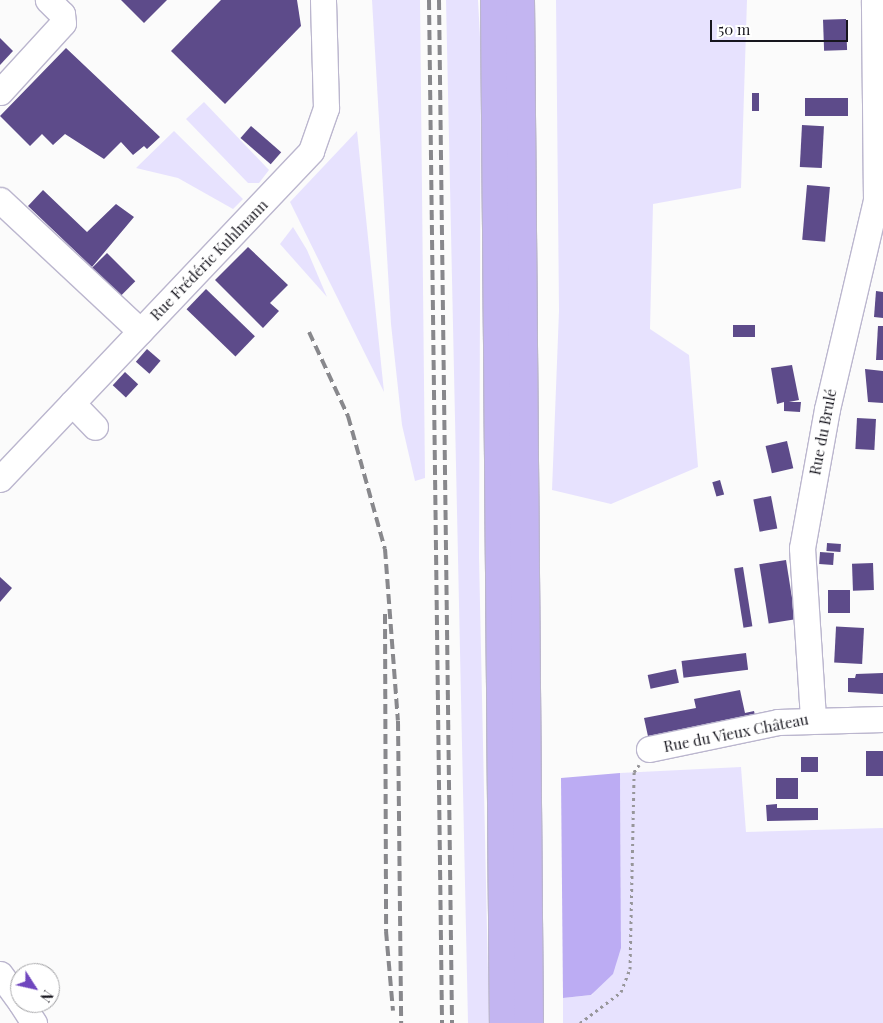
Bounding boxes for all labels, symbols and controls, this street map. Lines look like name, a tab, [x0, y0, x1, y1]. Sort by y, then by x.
scale bar	[713, 10, 850, 42]
text: 50 m	[718, 19, 750, 39]
street label: Rue Frédéric Kuhlmann	[147, 196, 271, 324]
street label: Rue du Brulé	[806, 387, 840, 477]
street label: Rue du Vieux Château	[662, 710, 810, 756]
north arrow	[10, 963, 60, 1013]
text: N	[36, 987, 58, 1006]

